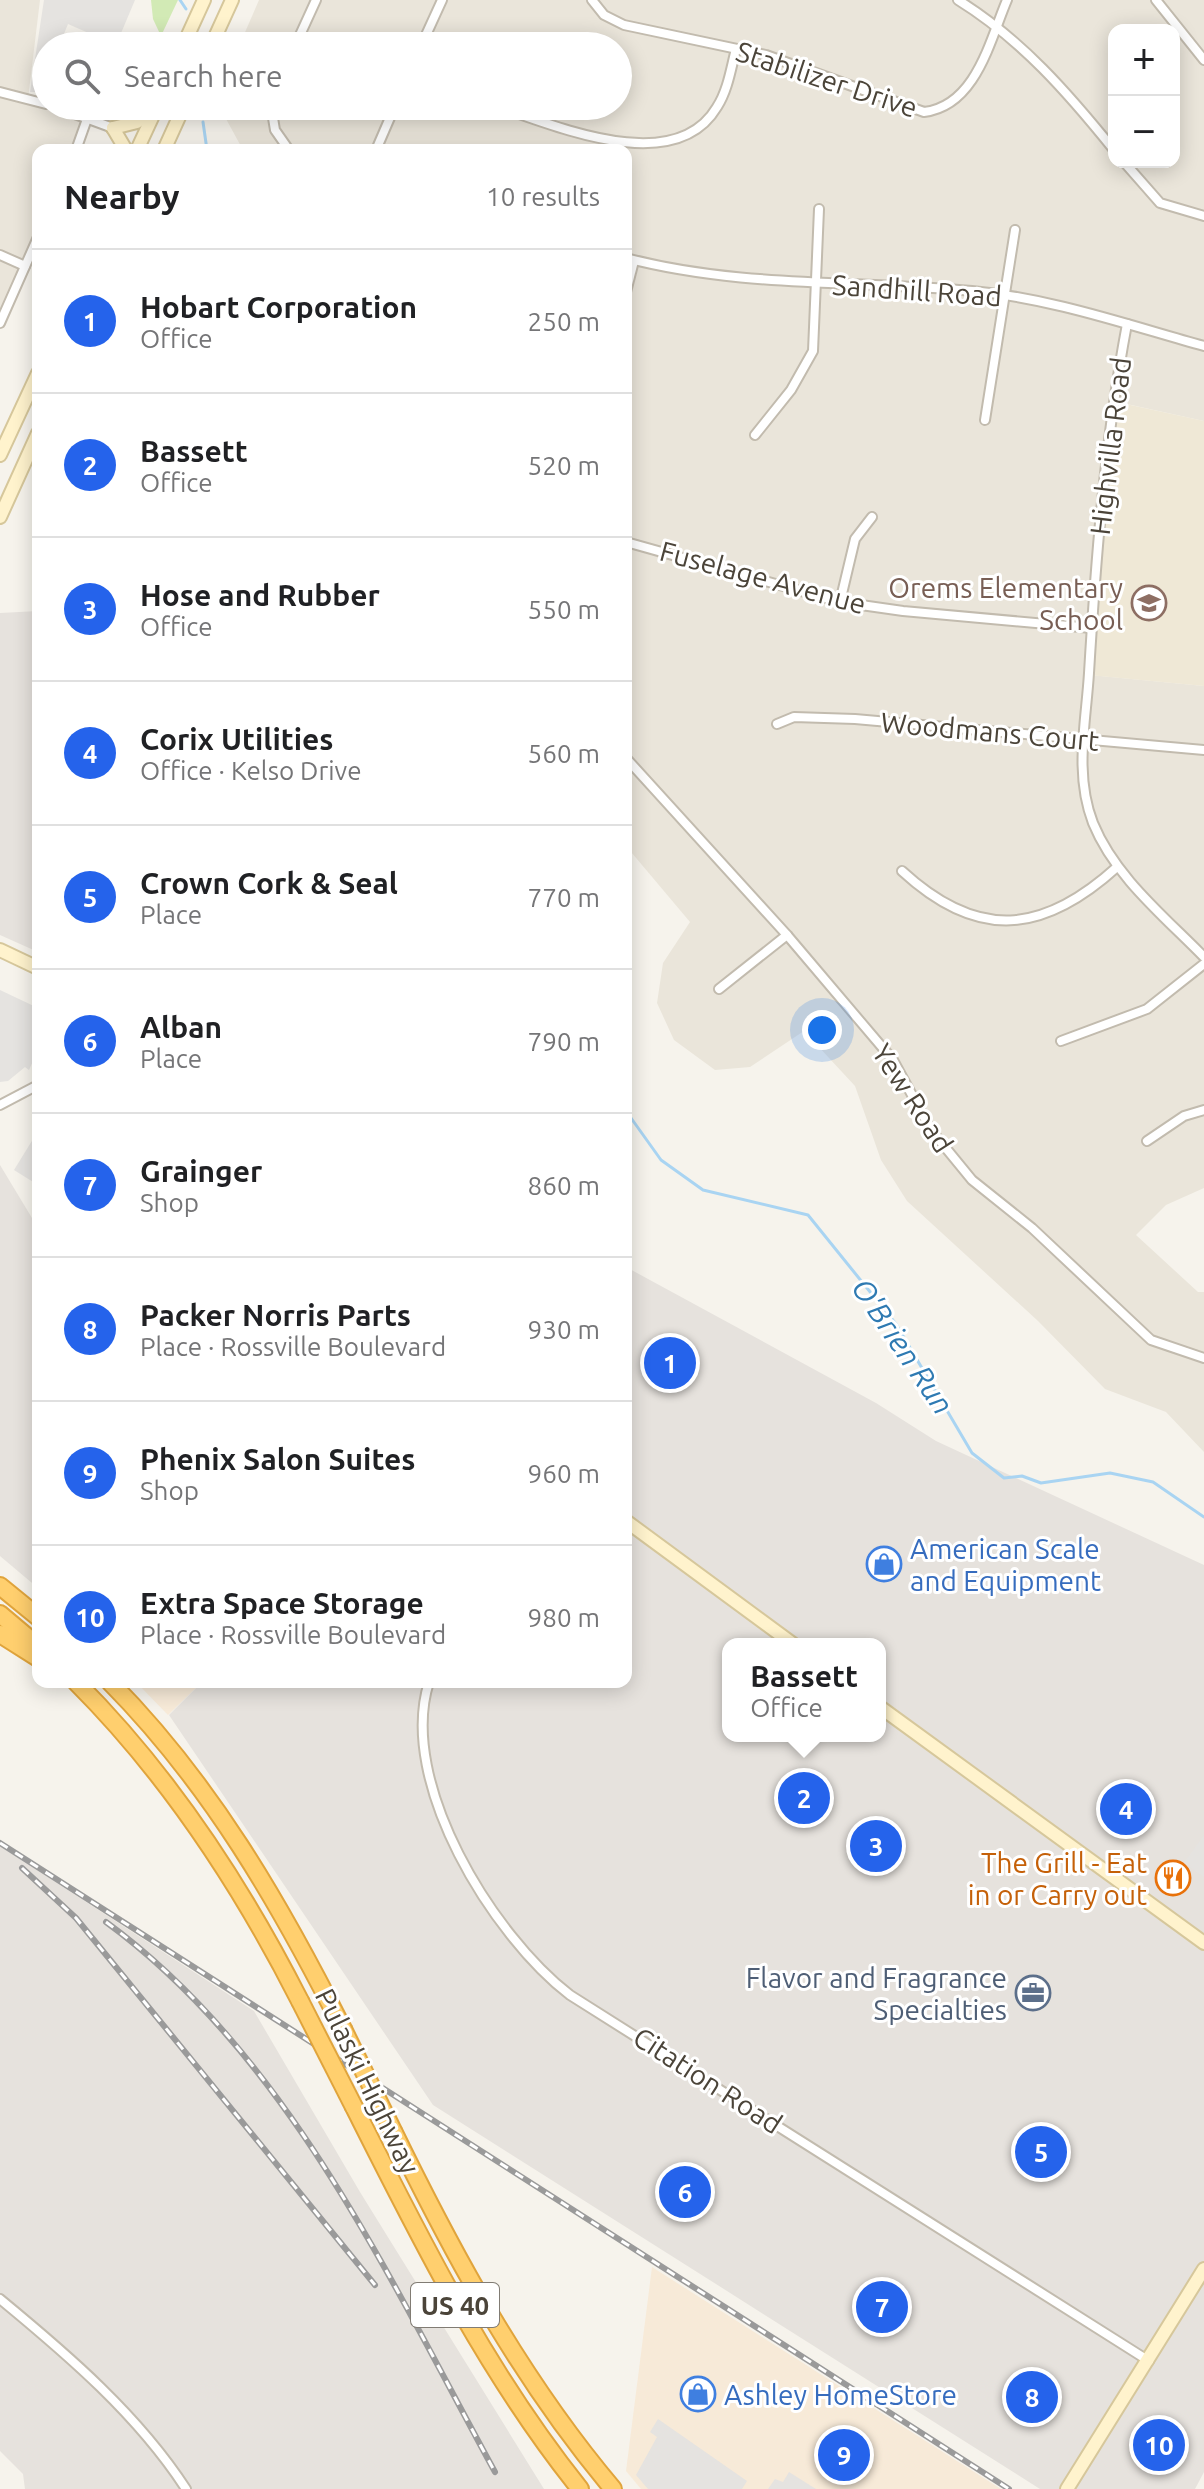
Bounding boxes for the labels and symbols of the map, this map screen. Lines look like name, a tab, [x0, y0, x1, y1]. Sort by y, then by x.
street label: Stabilizer Drive	[733, 35, 921, 123]
street label: Sandhill Road	[831, 269, 1003, 311]
street label: Highvilla Road	[1084, 355, 1136, 537]
street label: Fuselage Avenue	[657, 535, 869, 619]
place label: Orems Elementary School	[888, 572, 1123, 635]
school or university icon: Orems Elementary School	[1130, 584, 1168, 622]
street label: Woodmans Court	[880, 706, 1100, 756]
your location	[802, 1010, 842, 1050]
street label: Yew Road	[866, 1038, 960, 1158]
water label: O'Brien Run	[845, 1272, 961, 1420]
pin: 1	[644, 1333, 696, 1393]
place label: American Scale and Equipment	[910, 1533, 1101, 1596]
shop icon: American Scale and Equipment	[865, 1545, 903, 1583]
pin: 2	[778, 1768, 830, 1828]
pin: 4	[1100, 1779, 1152, 1839]
pin: 3	[850, 1816, 902, 1876]
place label: The Grill - Eat in or Carry out	[968, 1847, 1147, 1910]
restaurant icon: The Grill - Eat in or Carry out	[1154, 1859, 1192, 1897]
place label: Flavor and Fragrance Specialties	[746, 1962, 1007, 2025]
office icon: Flavor and Fragrance Specialties	[1014, 1974, 1052, 2012]
street label: Pulaski Highway	[310, 1983, 426, 2179]
street label: Citation Road	[628, 2021, 788, 2139]
pin: 5	[1015, 2122, 1067, 2182]
pin: 6	[659, 2162, 711, 2222]
pin: 7	[856, 2277, 908, 2337]
road number: US 40	[411, 2283, 499, 2327]
pin: 8	[1006, 2367, 1058, 2427]
shop icon: Ashley HomeStore	[679, 2375, 717, 2413]
place label: Ashley HomeStore	[724, 2379, 957, 2410]
pin: 10	[1133, 2415, 1185, 2475]
pin: 9	[818, 2425, 870, 2485]

